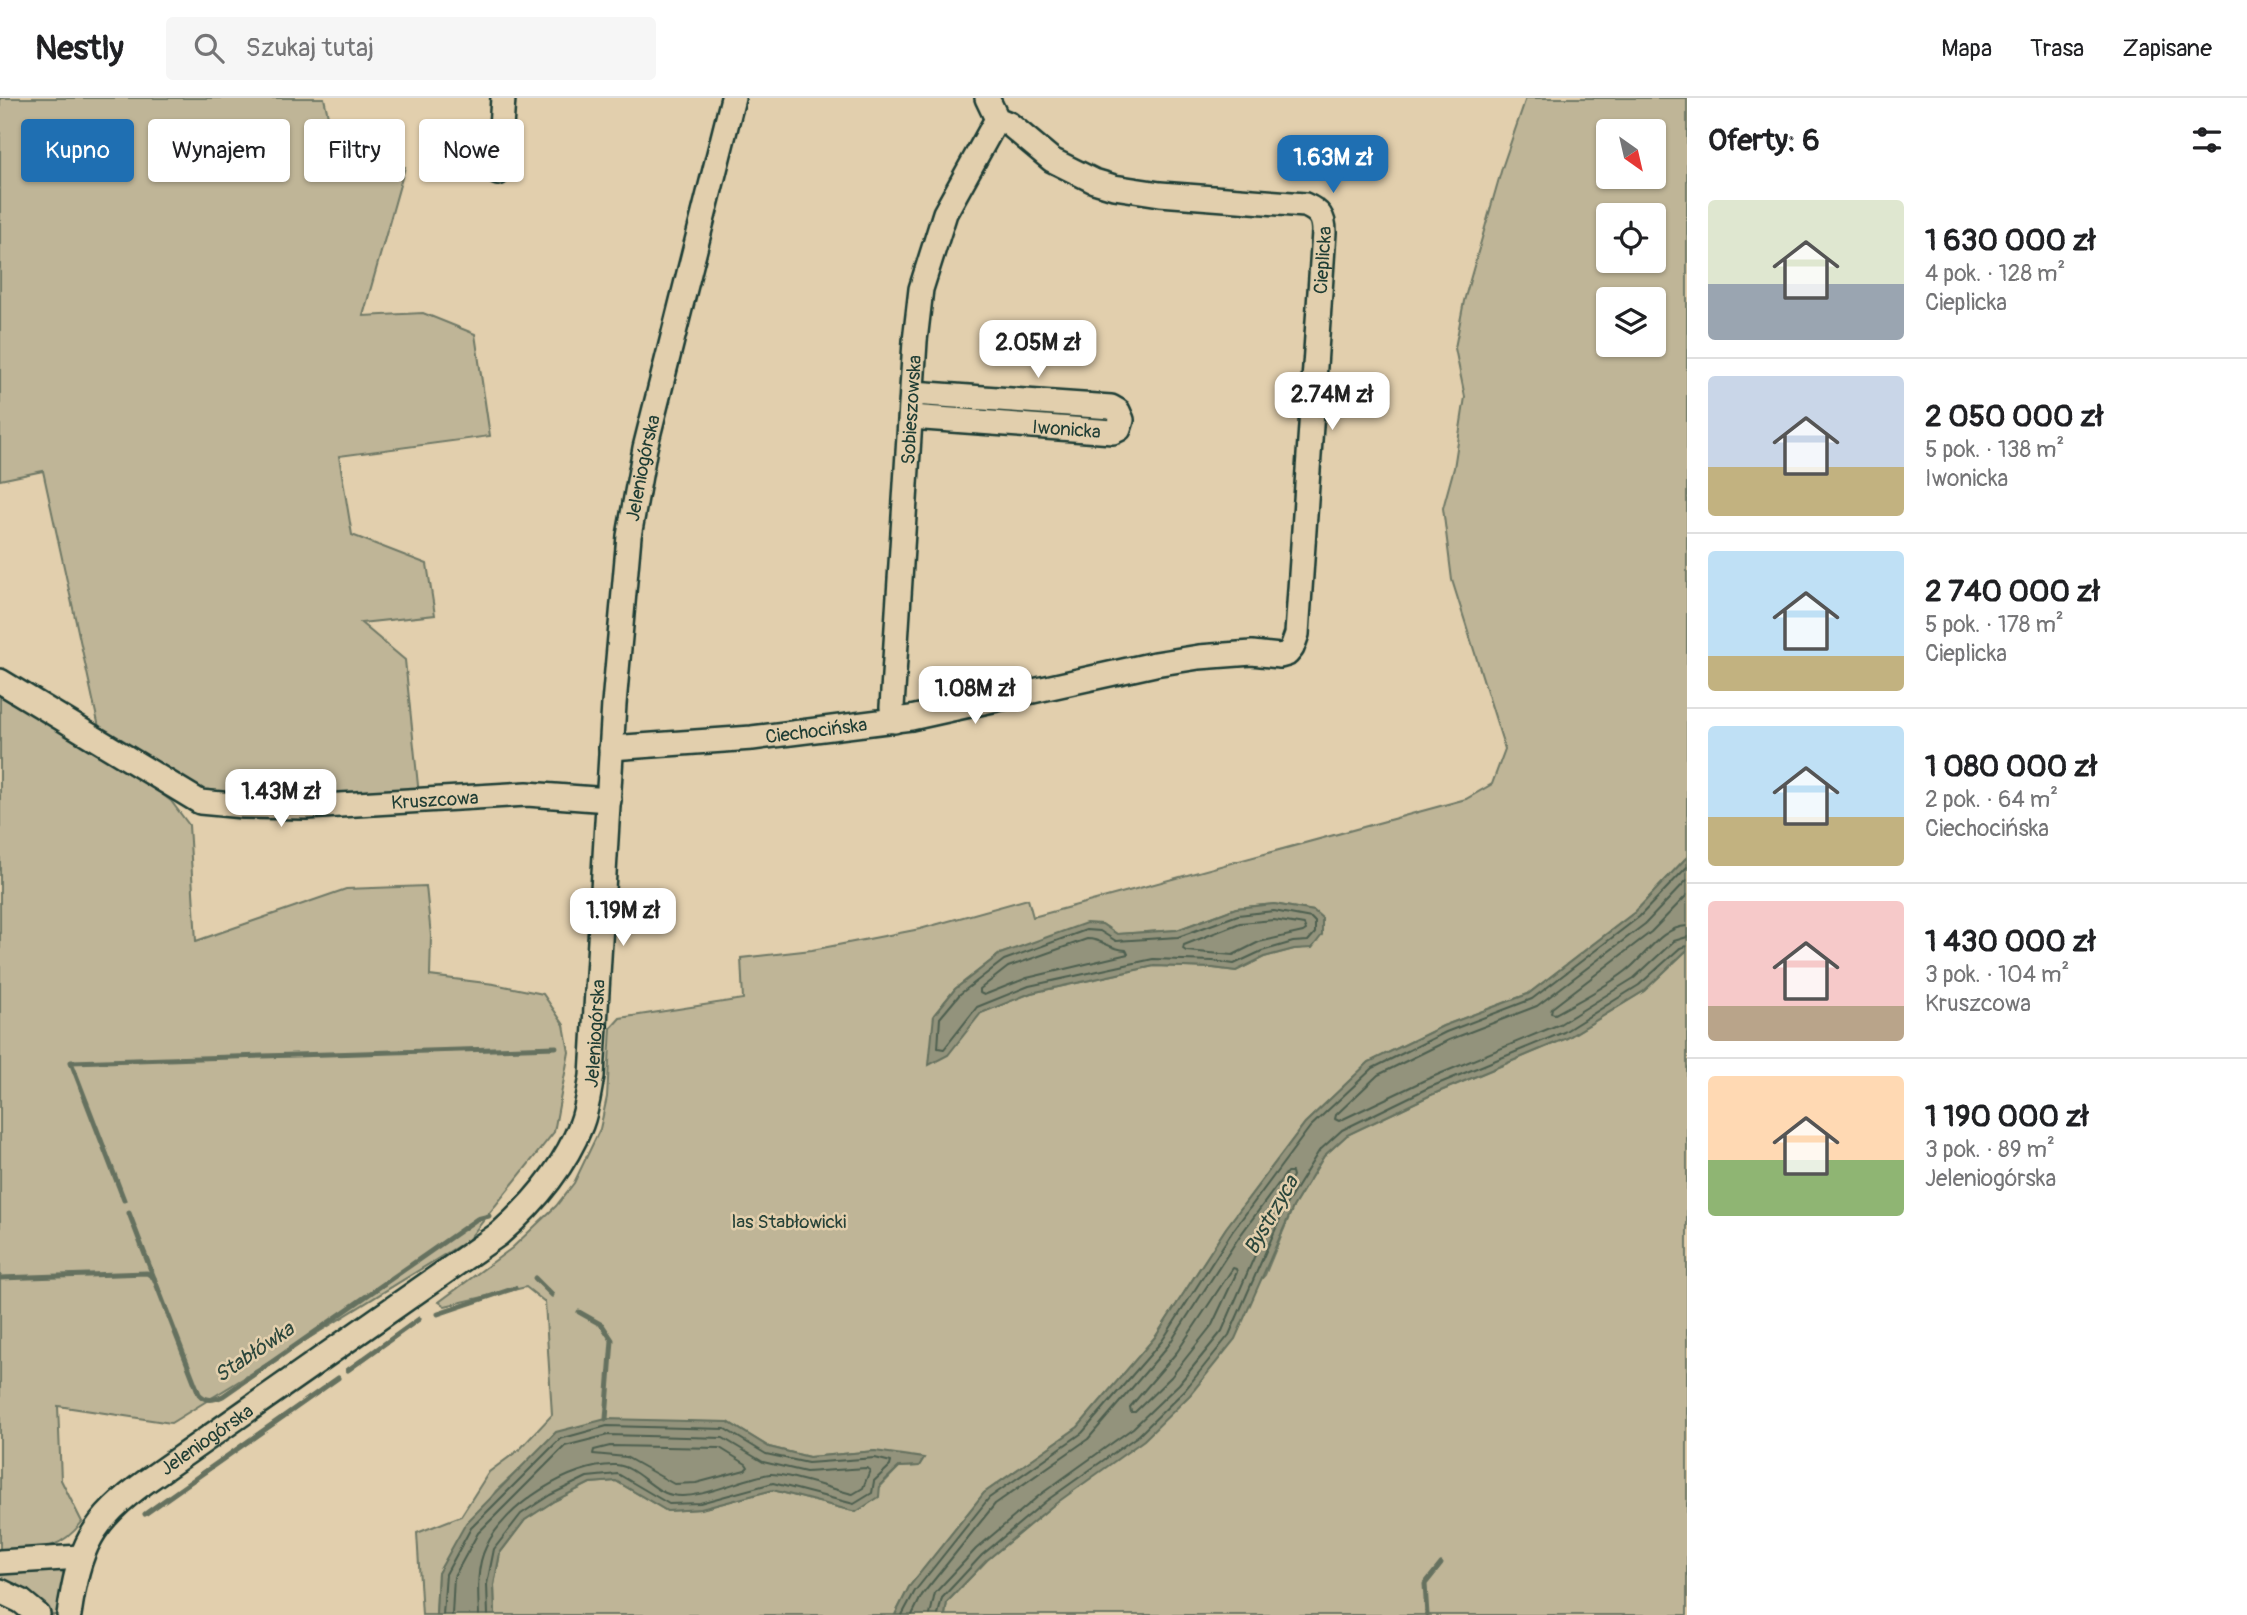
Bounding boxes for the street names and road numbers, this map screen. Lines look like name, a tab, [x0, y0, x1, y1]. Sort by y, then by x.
street label: Cieplicka	[1309, 226, 1337, 295]
street label: Sobieszowska	[896, 354, 927, 465]
street label: Jeleniogórska	[621, 412, 666, 523]
street label: Iwonicka	[1031, 415, 1102, 444]
street label: Ciechocińska	[764, 713, 869, 749]
street label: Kruszcowa	[390, 786, 479, 815]
street label: Jeleniogórska	[579, 978, 611, 1089]
street label: Jeleniogórska	[156, 1399, 258, 1481]

